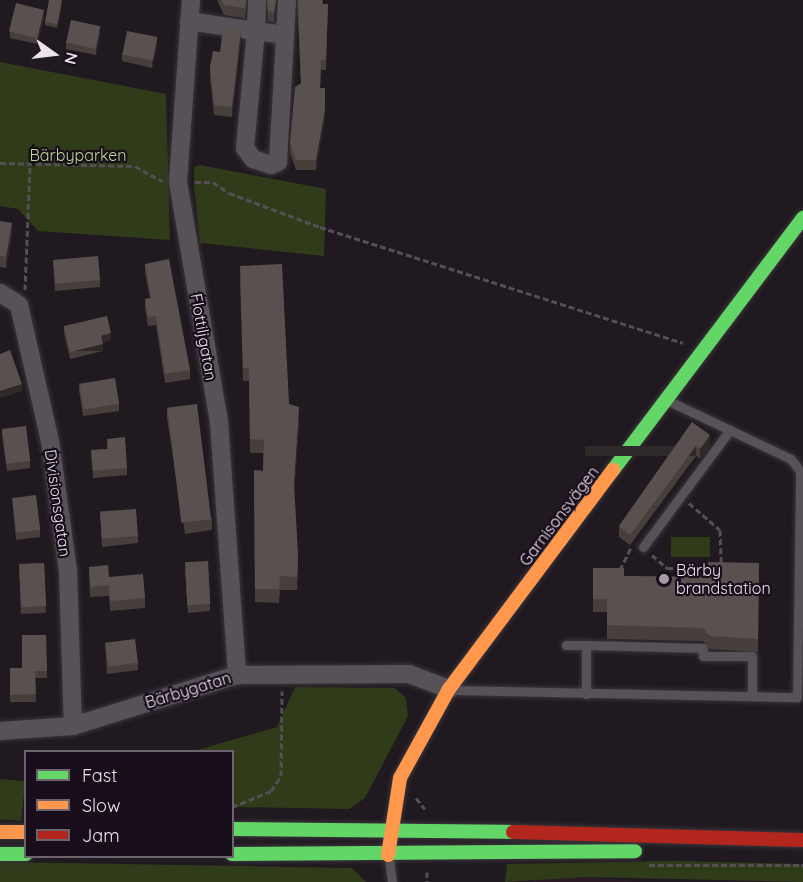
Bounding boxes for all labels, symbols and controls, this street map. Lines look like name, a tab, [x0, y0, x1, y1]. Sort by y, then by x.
north arrow	[24, 24, 84, 84]
text: N	[60, 50, 83, 66]
park label: Bärbyparken	[29, 145, 127, 165]
street label: Flottiljgatan	[187, 292, 221, 382]
street label: Divisionsgatan	[41, 448, 75, 558]
street label: Garnisonsvägen	[515, 462, 603, 570]
place label: Bärby brandstation	[676, 560, 771, 598]
marker: Bärby brandstation	[657, 572, 671, 586]
street label: Bärbygatan	[143, 668, 233, 712]
legend	[24, 750, 234, 858]
text: Fast	[82, 764, 117, 787]
text: Slow	[82, 794, 120, 817]
text: Jam	[82, 824, 120, 847]

